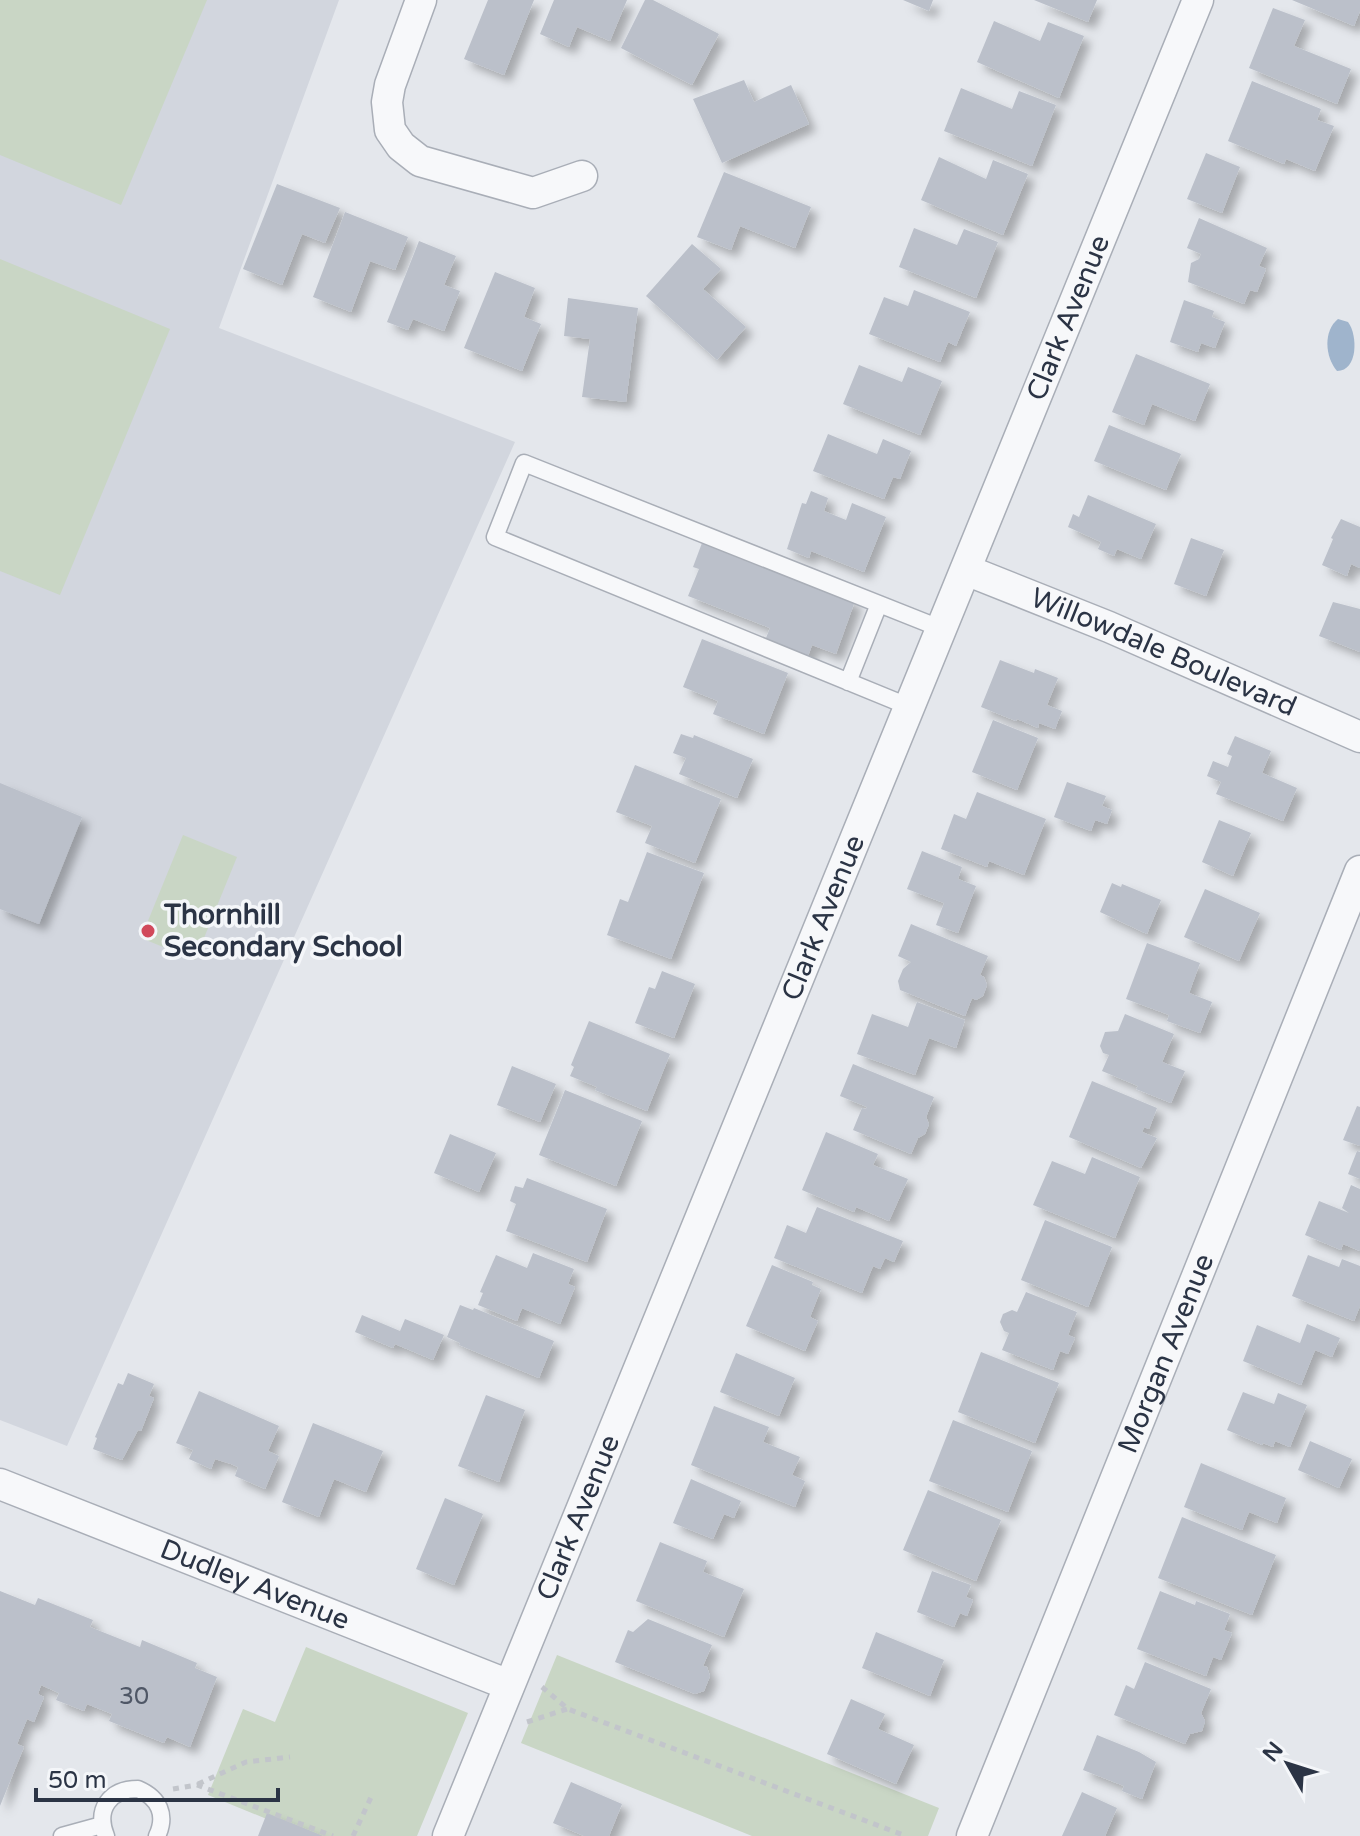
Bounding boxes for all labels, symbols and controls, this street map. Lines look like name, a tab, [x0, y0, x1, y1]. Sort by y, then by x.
street label: Clark Avenue	[1019, 230, 1117, 406]
street label: Willowdale Boulevard	[1026, 581, 1302, 724]
street label: Clark Avenue	[774, 830, 872, 1005]
place label: Thornhill Secondary School	[163, 898, 403, 964]
marker: Thornhill Secondary School	[139, 922, 157, 940]
street label: Morgan Avenue	[1111, 1249, 1221, 1458]
street label: Clark Avenue	[529, 1430, 627, 1605]
street label: Dudley Avenue	[155, 1532, 355, 1637]
house number: 30	[119, 1682, 149, 1711]
north arrow	[1248, 1724, 1328, 1804]
text: N	[1258, 1737, 1289, 1767]
scale bar	[36, 1752, 278, 1802]
text: 50 m	[48, 1766, 106, 1795]

